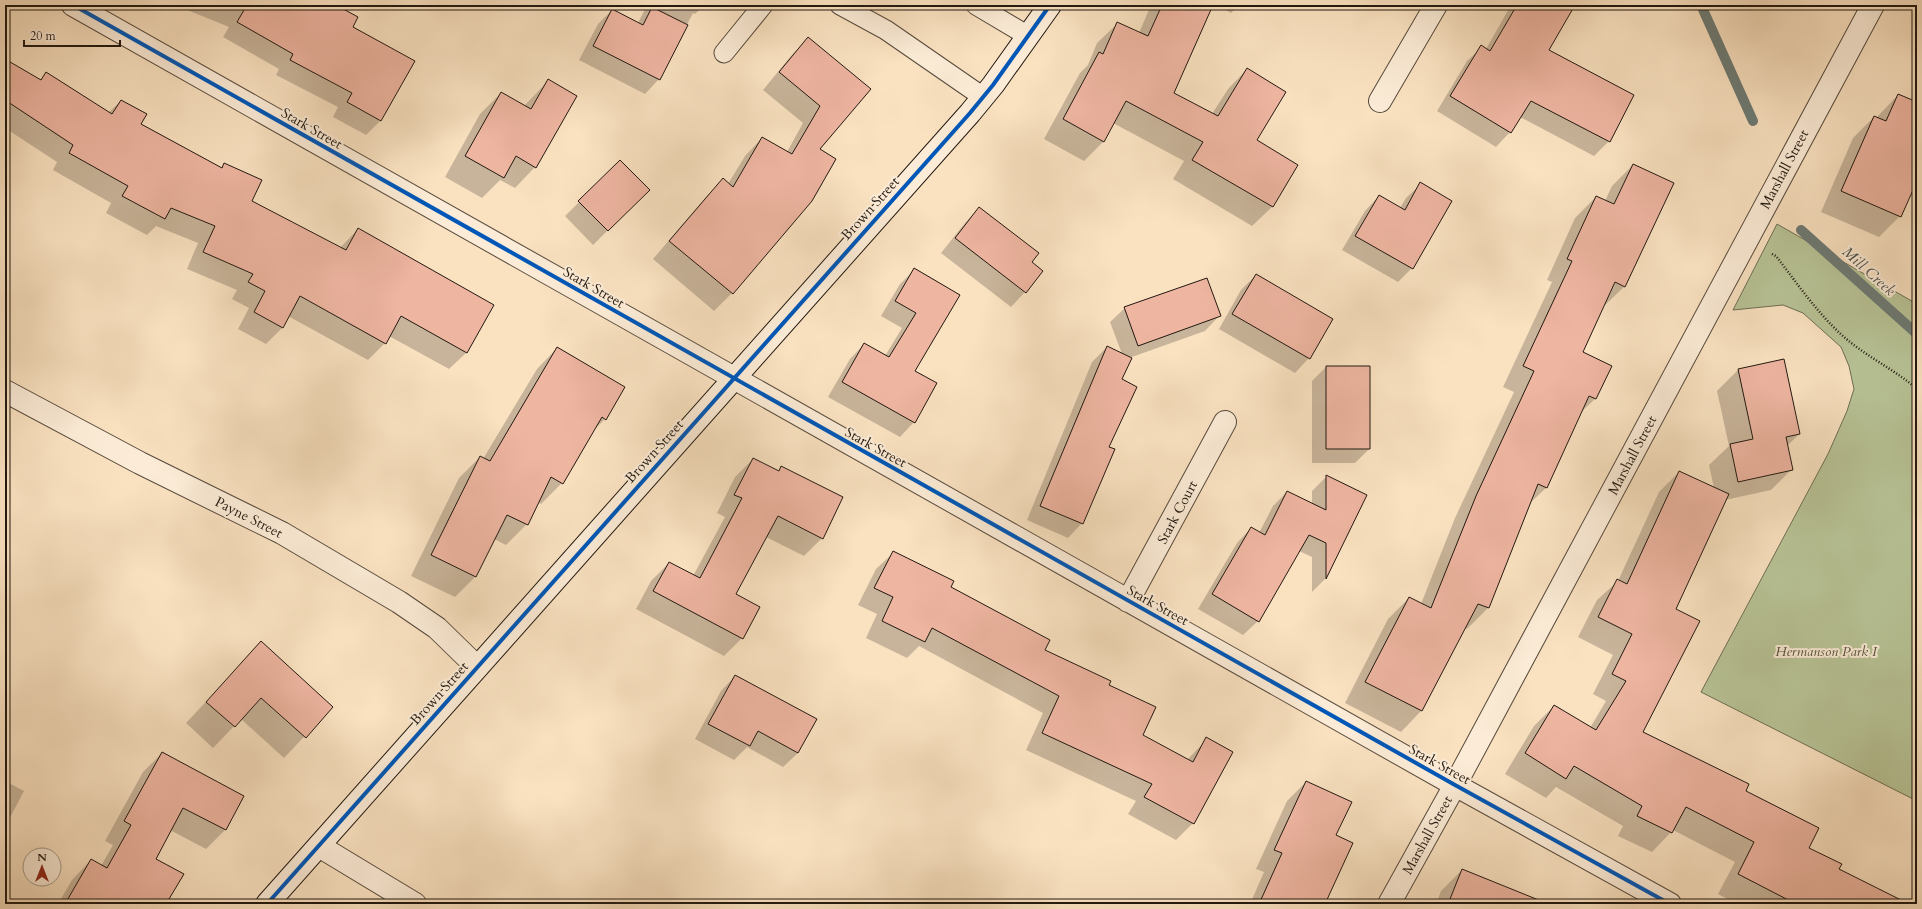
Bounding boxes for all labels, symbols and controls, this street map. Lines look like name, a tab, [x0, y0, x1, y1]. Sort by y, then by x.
scale bar	[24, 22, 120, 48]
text: 20 m	[30, 28, 57, 44]
street label: Stark Street	[278, 103, 346, 154]
street label: Marshall Street	[1756, 126, 1814, 212]
street label: Brown Street	[837, 172, 904, 244]
water label: Mill Creek	[1838, 242, 1900, 301]
street label: Stark Street	[560, 262, 628, 313]
street label: Marshall Street	[1604, 412, 1662, 498]
street label: Brown Street	[621, 415, 688, 487]
street label: Stark Street	[842, 423, 910, 472]
street label: Stark Court	[1153, 477, 1202, 547]
street label: Payne Street	[212, 492, 286, 543]
street label: Stark Street	[1124, 581, 1192, 630]
park label: Hermanson Park I	[1775, 642, 1878, 661]
street label: Brown Street	[406, 657, 473, 729]
street label: Stark Street	[1406, 740, 1474, 789]
street label: Marshall Street	[1398, 792, 1457, 878]
north arrow	[22, 847, 62, 887]
text: N	[37, 850, 47, 865]

